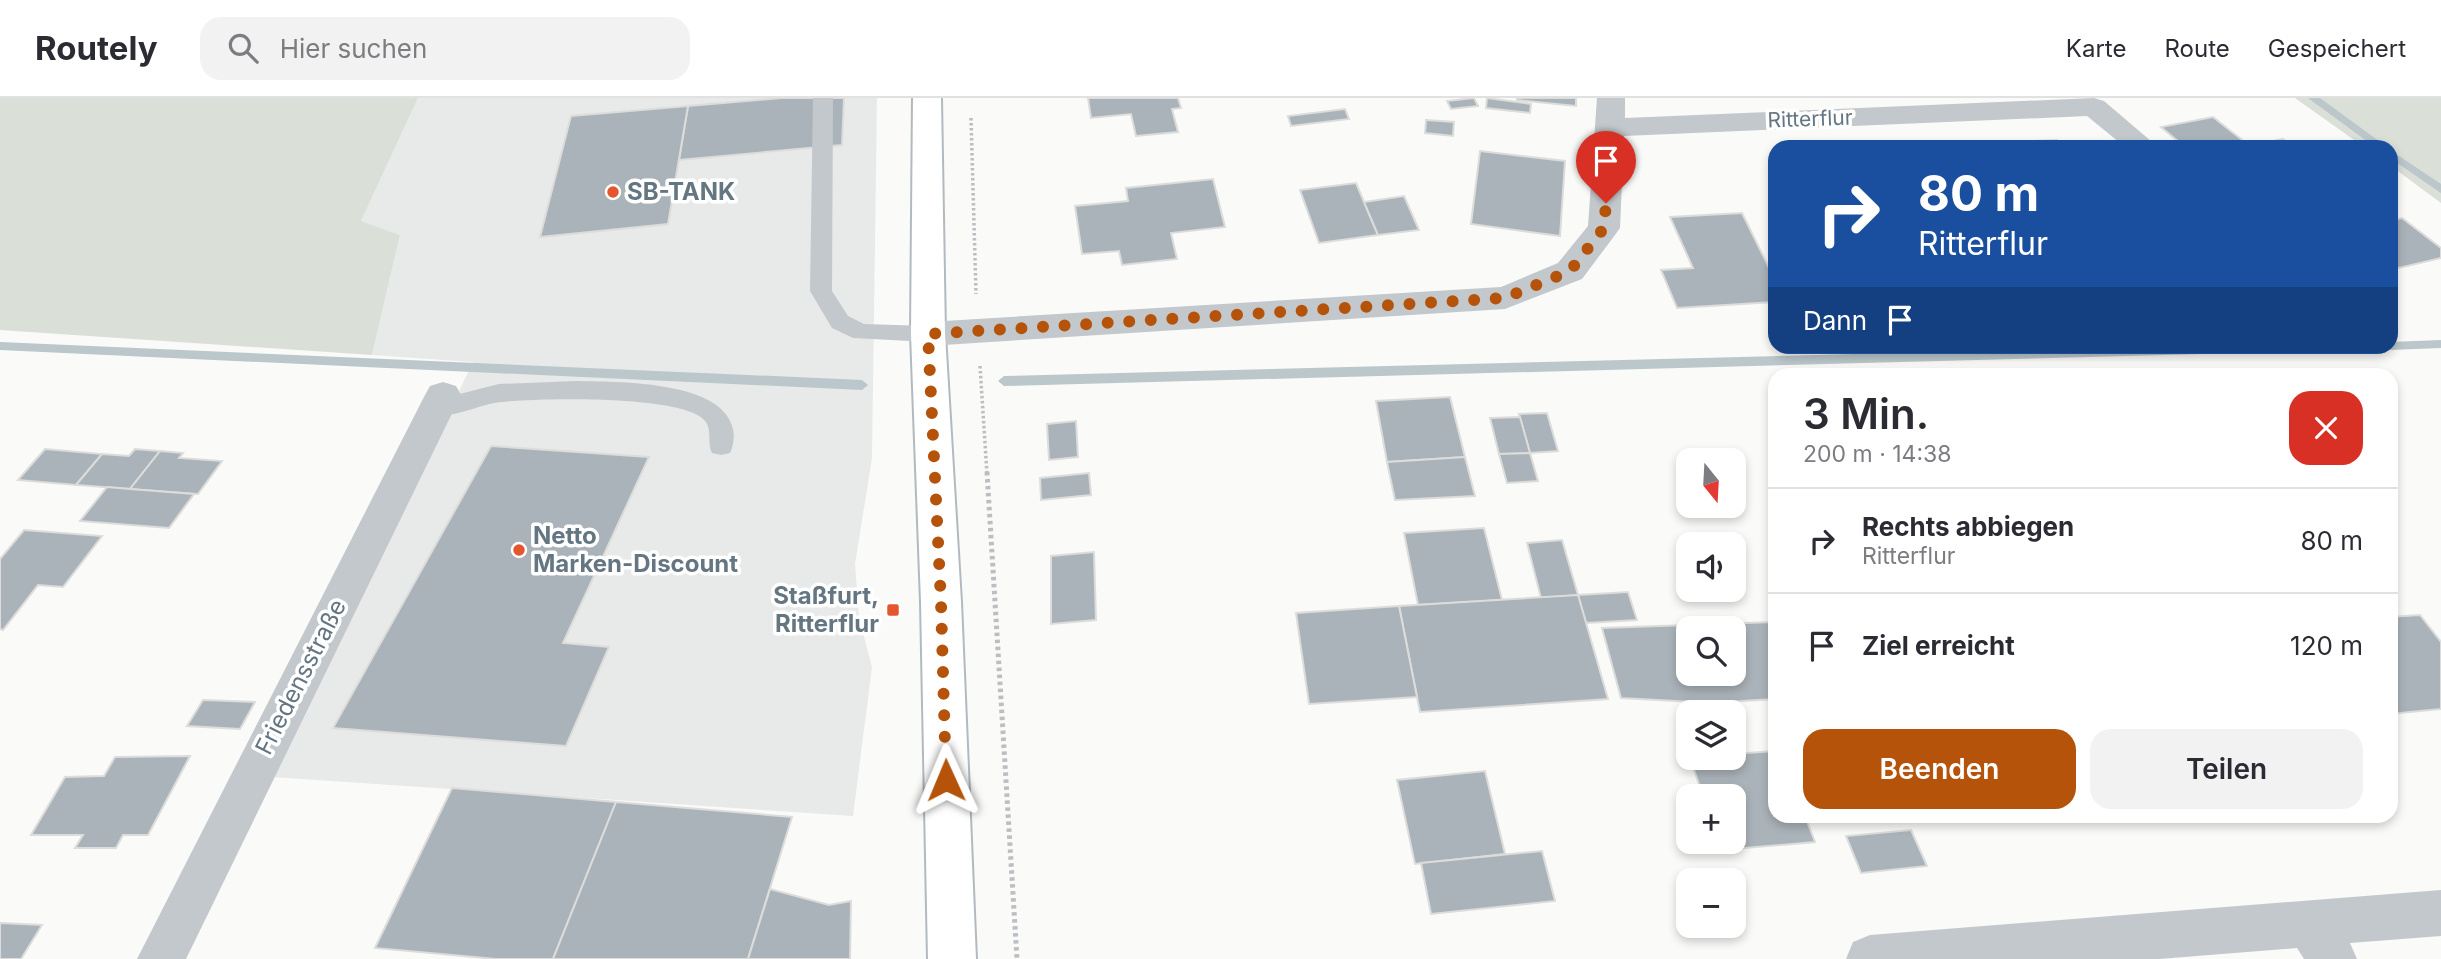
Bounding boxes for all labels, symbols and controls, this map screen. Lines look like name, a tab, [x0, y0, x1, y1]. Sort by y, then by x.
search box	[200, 17, 690, 80]
text: Routely	[35, 28, 158, 68]
icon: search	[224, 29, 262, 67]
text: Hier suchen	[280, 33, 427, 64]
text: Karte	[2066, 34, 2126, 63]
text: Route	[2164, 34, 2230, 63]
text: Gespeichert	[2268, 34, 2406, 63]
street label: Ritterflur	[1767, 105, 1853, 132]
pin	[1576, 131, 1636, 203]
icon: arrive	[1587, 142, 1625, 180]
text: 80 m	[1918, 164, 2039, 223]
icon: right	[1803, 168, 1894, 259]
place label: SB-TANK	[627, 177, 735, 206]
marker: SB-TANK	[605, 184, 621, 200]
text: Ritterflur	[1918, 224, 2048, 263]
icon: arrive	[1881, 301, 1919, 339]
text: Dann	[1803, 305, 1867, 336]
text: 3 Min.	[1803, 388, 1929, 439]
button: close	[2289, 391, 2363, 465]
text: 200 m · 14:38	[1803, 440, 1952, 468]
north arrow	[1676, 448, 1746, 518]
map controls	[1676, 448, 1746, 938]
text: Rechts abbiegen	[1862, 511, 2074, 542]
place label: Netto Marken-Discount	[533, 521, 738, 578]
icon: right	[1803, 522, 1841, 560]
text: 80 m	[2300, 525, 2363, 556]
button: sound	[1676, 532, 1746, 602]
marker: Netto Marken-Discount	[511, 542, 527, 558]
text: Ritterflur	[1862, 542, 1955, 570]
place label: Staßfurt, Ritterflur	[773, 581, 879, 638]
street label: Friedensstraße	[249, 594, 352, 759]
marker: Staßfurt, Ritterflur	[885, 602, 901, 618]
button: search	[1676, 616, 1746, 686]
icon: arrive	[1803, 627, 1841, 665]
text: Ziel erreicht	[1862, 630, 2015, 661]
text: 120 m	[2290, 630, 2363, 661]
button: layers	[1676, 700, 1746, 770]
button: Beenden	[1803, 729, 2076, 809]
button: Teilen	[2090, 729, 2363, 809]
position arrow	[909, 743, 983, 817]
button: +	[1676, 784, 1746, 854]
button: −	[1676, 868, 1746, 938]

